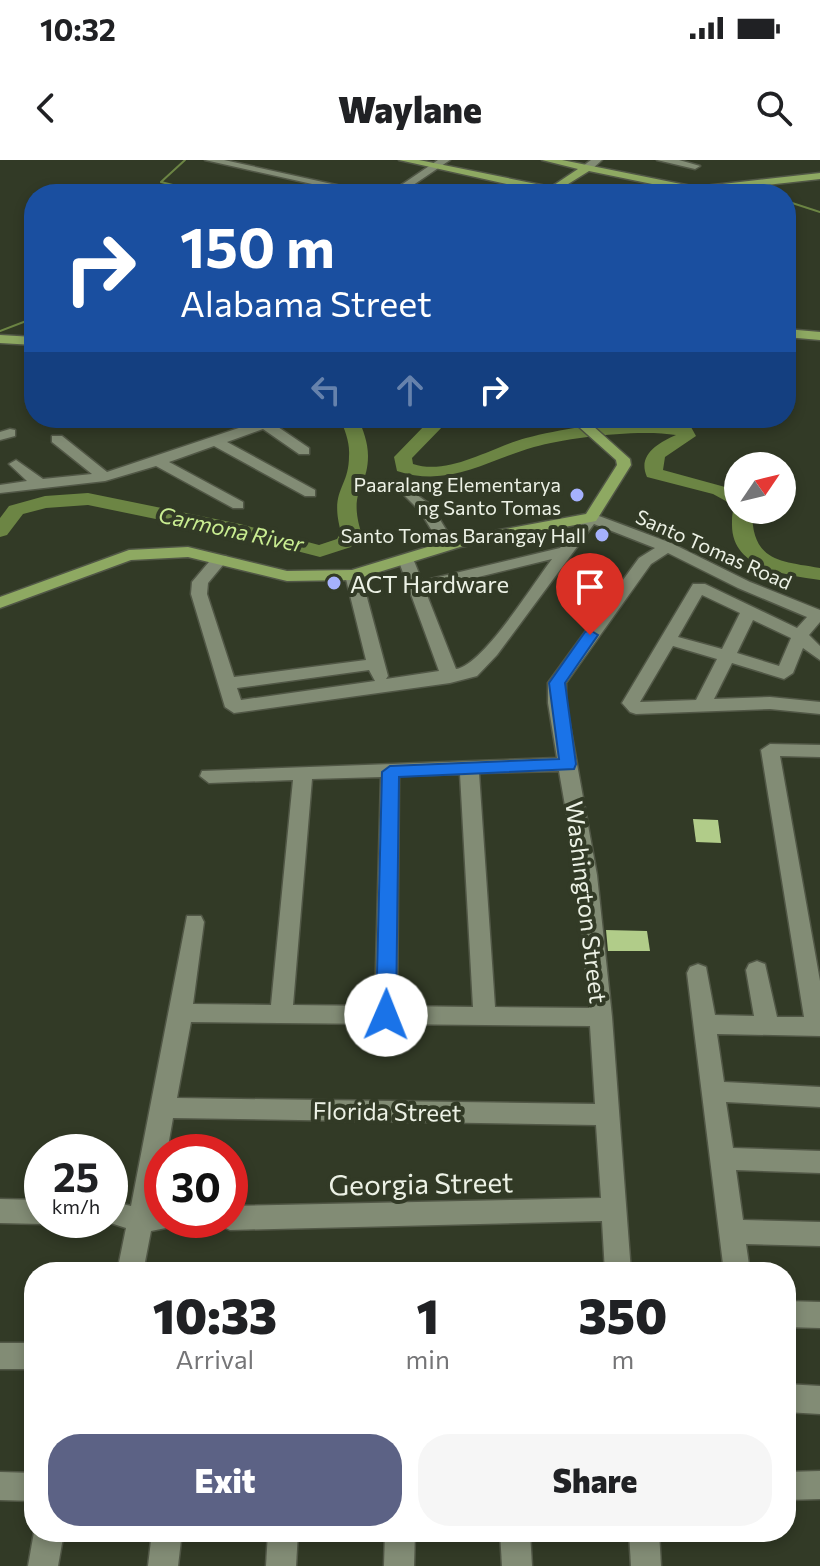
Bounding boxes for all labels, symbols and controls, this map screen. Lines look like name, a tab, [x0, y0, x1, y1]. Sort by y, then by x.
text: 10:32	[40, 10, 116, 47]
icon: back	[24, 86, 68, 130]
text: Waylane	[338, 86, 482, 130]
icon: search	[752, 86, 796, 130]
text: 150 m	[180, 211, 335, 280]
icon: right	[48, 216, 152, 320]
text: Alabama Street	[180, 280, 432, 324]
icon: left	[304, 368, 348, 412]
icon: ahead	[388, 368, 432, 412]
icon: right	[472, 368, 516, 412]
north arrow	[724, 452, 796, 524]
map controls	[724, 452, 796, 524]
place label: Paaralang Elementarya ng Santo Tomas	[353, 472, 561, 519]
marker: Paaralang Elementarya ng Santo Tomas	[568, 486, 586, 504]
water label: Carmona River	[156, 500, 307, 558]
street label: Santo Tomas Road	[632, 504, 796, 594]
place label: Santo Tomas Barangay Hall	[341, 523, 586, 547]
marker: Santo Tomas Barangay Hall	[593, 526, 611, 544]
pin	[556, 553, 624, 635]
icon: arrive	[568, 565, 612, 609]
place label: ACT Hardware	[350, 569, 509, 598]
marker: ACT Hardware	[325, 574, 343, 592]
street label: Washington Street	[560, 799, 614, 1005]
position arrow	[344, 973, 428, 1057]
street label: Florida Street	[312, 1095, 462, 1127]
speed limit sign: 30	[144, 1134, 248, 1238]
text: 25	[53, 1151, 99, 1200]
street label: Georgia Street	[328, 1164, 514, 1202]
text: km/h	[52, 1194, 100, 1218]
text: 10:33	[153, 1285, 277, 1344]
text: 1	[417, 1285, 439, 1344]
text: 350	[579, 1285, 667, 1344]
text: Arrival	[175, 1343, 254, 1374]
text: min	[406, 1343, 450, 1374]
text: m	[612, 1343, 634, 1374]
button: Exit	[48, 1434, 402, 1526]
button: Share	[418, 1434, 772, 1526]

